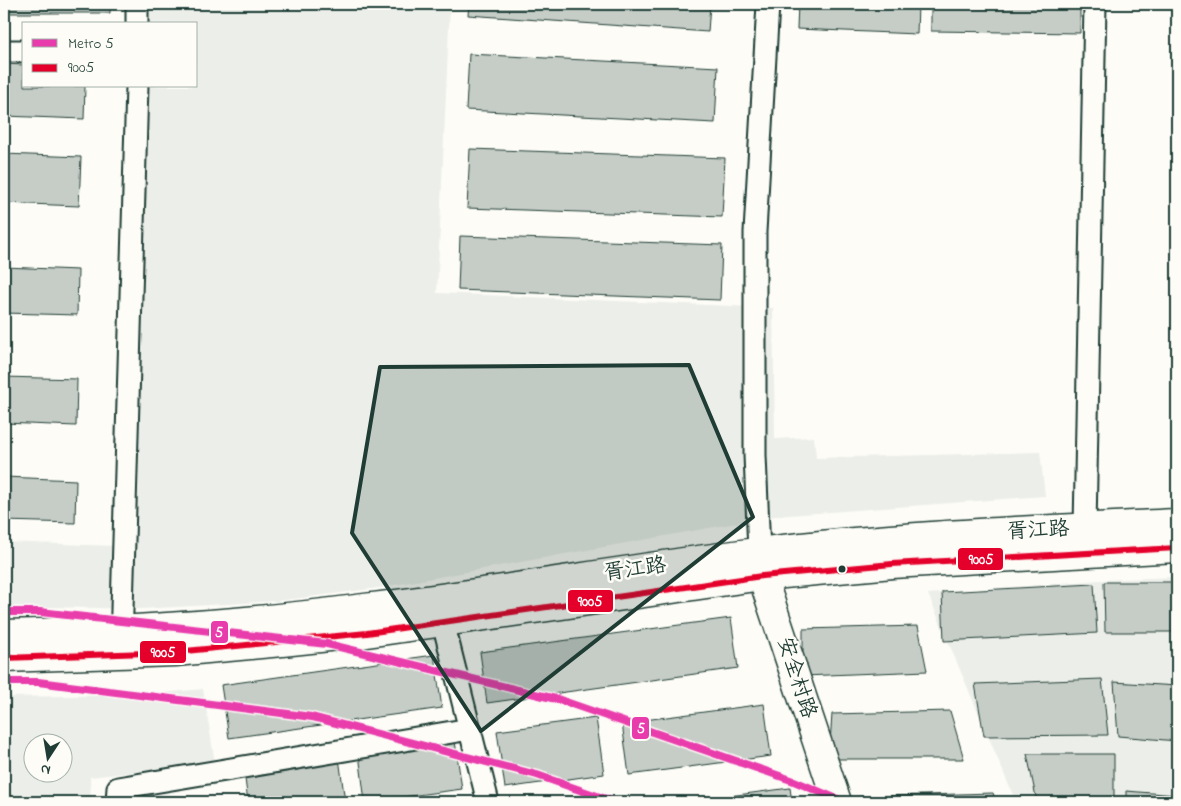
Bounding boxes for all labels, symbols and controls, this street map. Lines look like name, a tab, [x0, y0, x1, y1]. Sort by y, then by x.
legend	[22, 22, 198, 88]
text: Metro 5	[68, 33, 114, 55]
text: 9005	[68, 57, 94, 79]
street label: 胥江路	[1006, 514, 1070, 548]
line badge: 9005	[957, 547, 1004, 571]
text: 9005	[968, 550, 993, 571]
street label: 胥江路	[602, 551, 668, 589]
unlabelled marker	[837, 564, 847, 574]
line badge: 9005	[567, 589, 614, 613]
text: 9005	[577, 592, 602, 613]
line badge: 5	[210, 620, 229, 644]
text: 5	[215, 623, 223, 644]
street label: 安全村路	[769, 633, 823, 723]
line badge: 9005	[139, 640, 187, 664]
text: 9005	[150, 643, 175, 664]
line badge: 5	[631, 716, 650, 740]
text: 5	[637, 719, 645, 740]
north arrow	[22, 734, 72, 784]
text: N	[39, 758, 52, 781]

